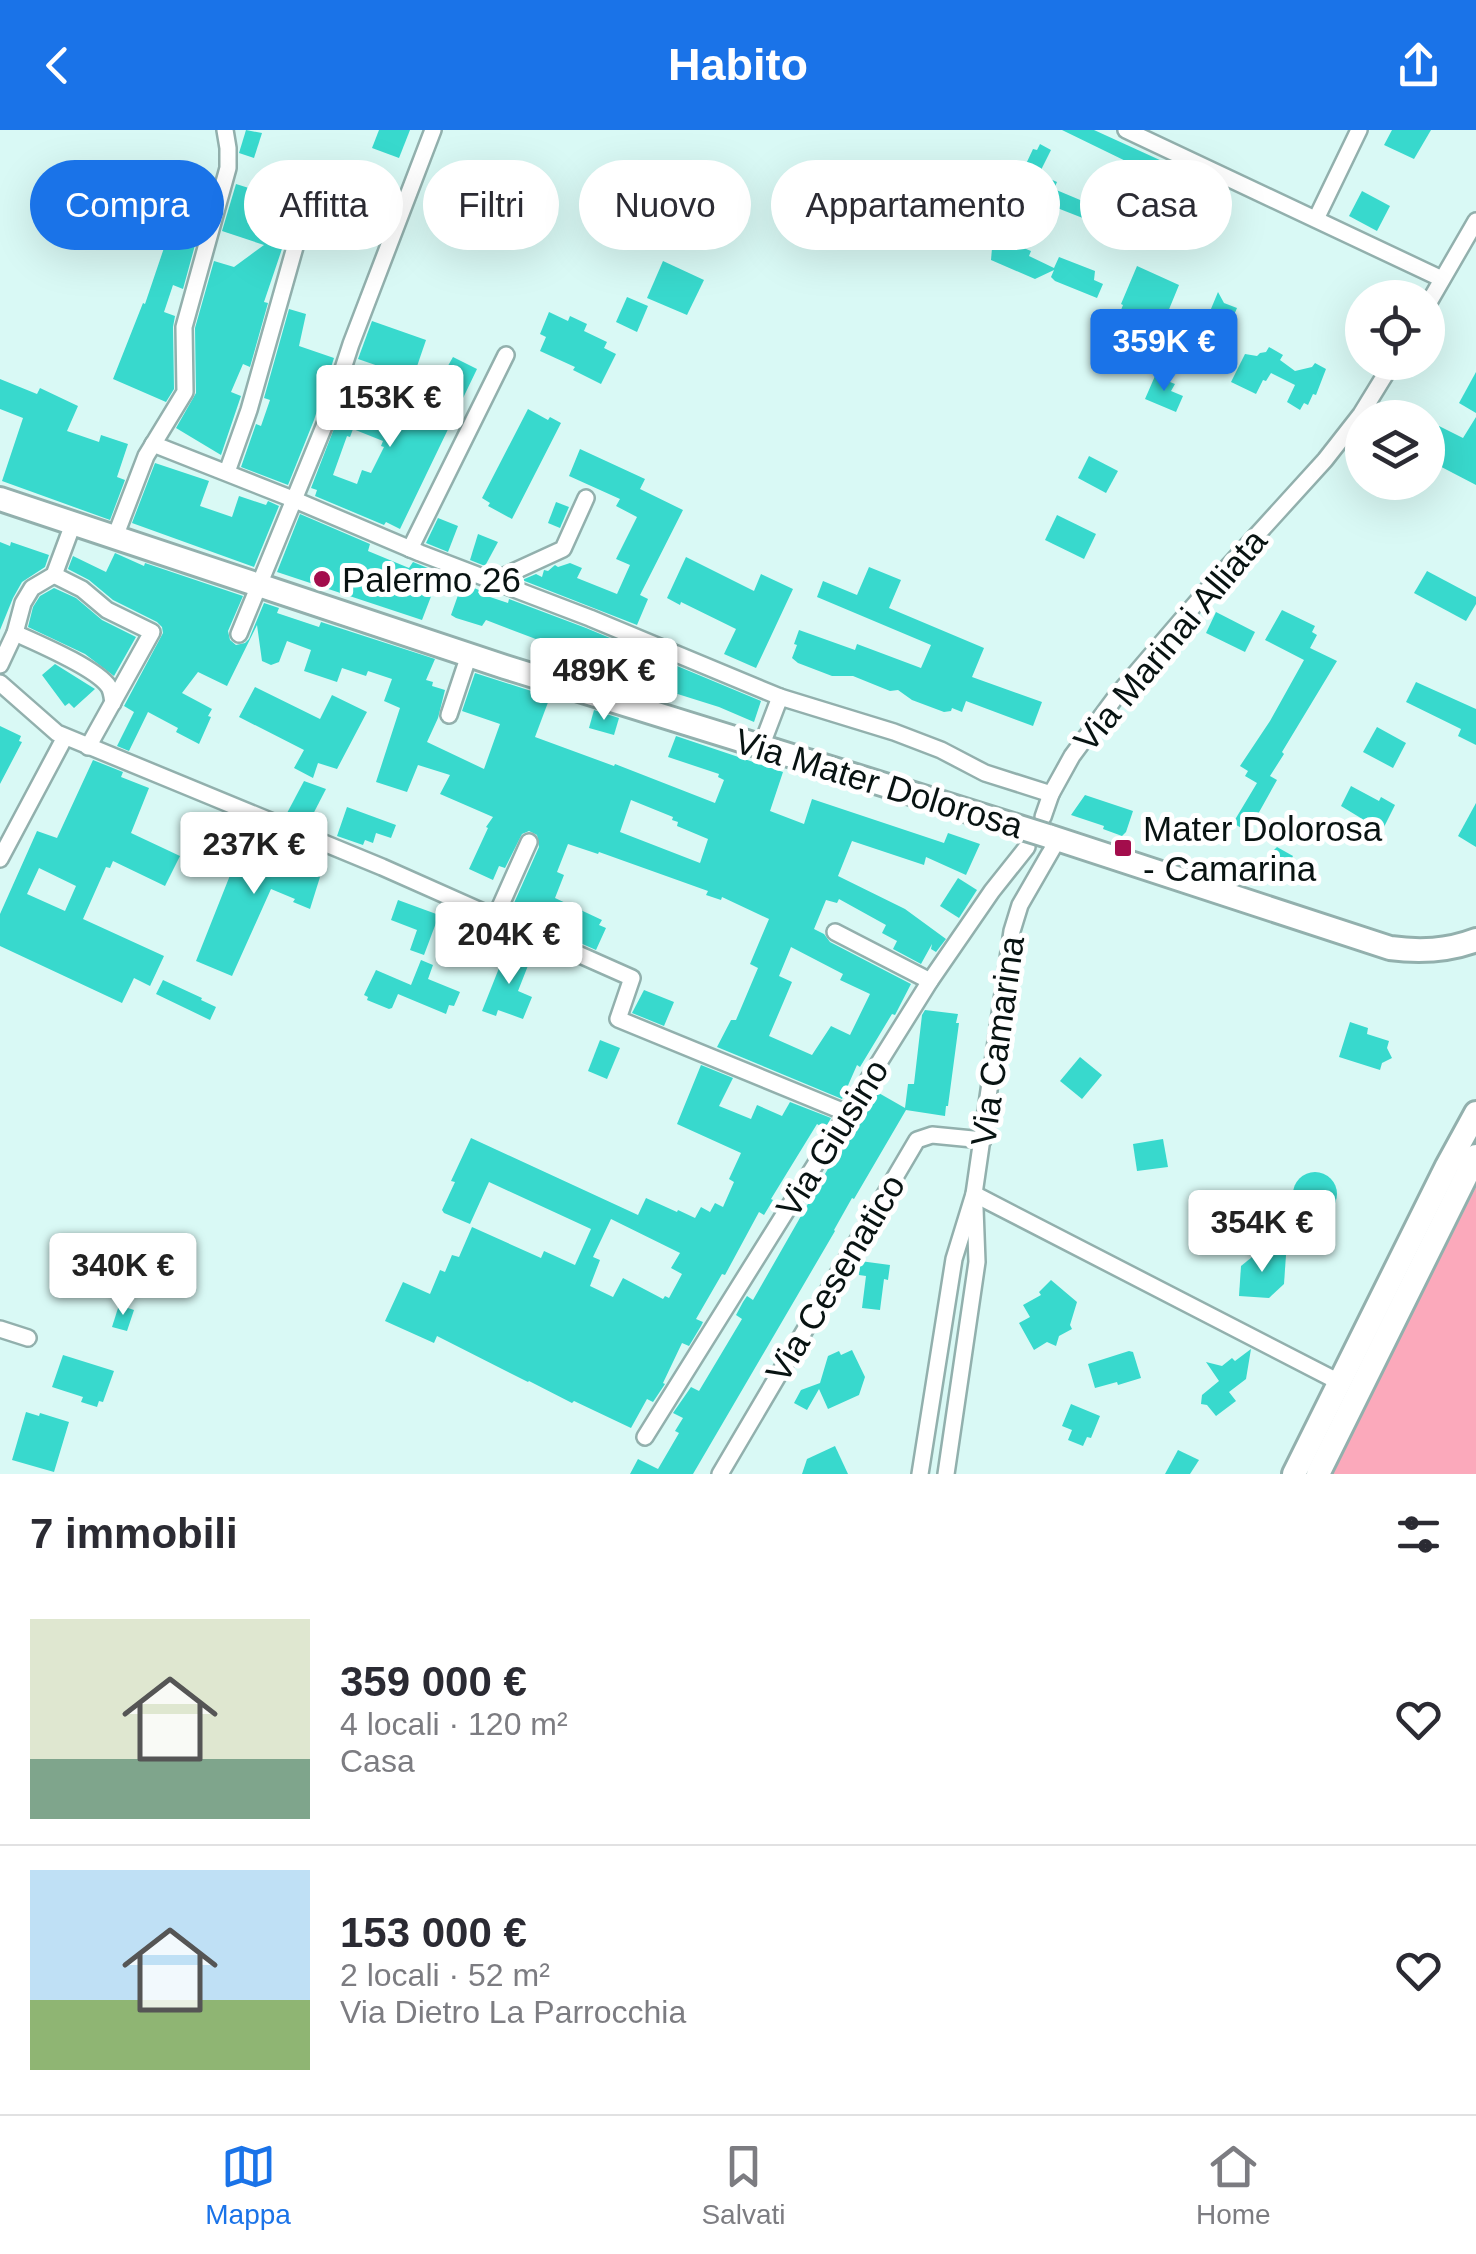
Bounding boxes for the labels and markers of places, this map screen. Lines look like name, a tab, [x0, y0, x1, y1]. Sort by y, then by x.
pin: 359K €	[1083, 309, 1245, 394]
pin: 153K €	[309, 365, 471, 450]
place label: Palermo 26	[342, 560, 521, 599]
marker: Palermo 26	[311, 568, 333, 590]
pin: 489K €	[523, 638, 685, 723]
place label: Mater Dolorosa - Camarina	[1143, 809, 1383, 888]
pin: 237K €	[173, 812, 335, 897]
marker: Mater Dolorosa - Camarina	[1112, 837, 1134, 859]
pin: 204K €	[428, 902, 590, 987]
pin: 354K €	[1181, 1190, 1343, 1275]
pin: 340K €	[42, 1233, 204, 1318]

